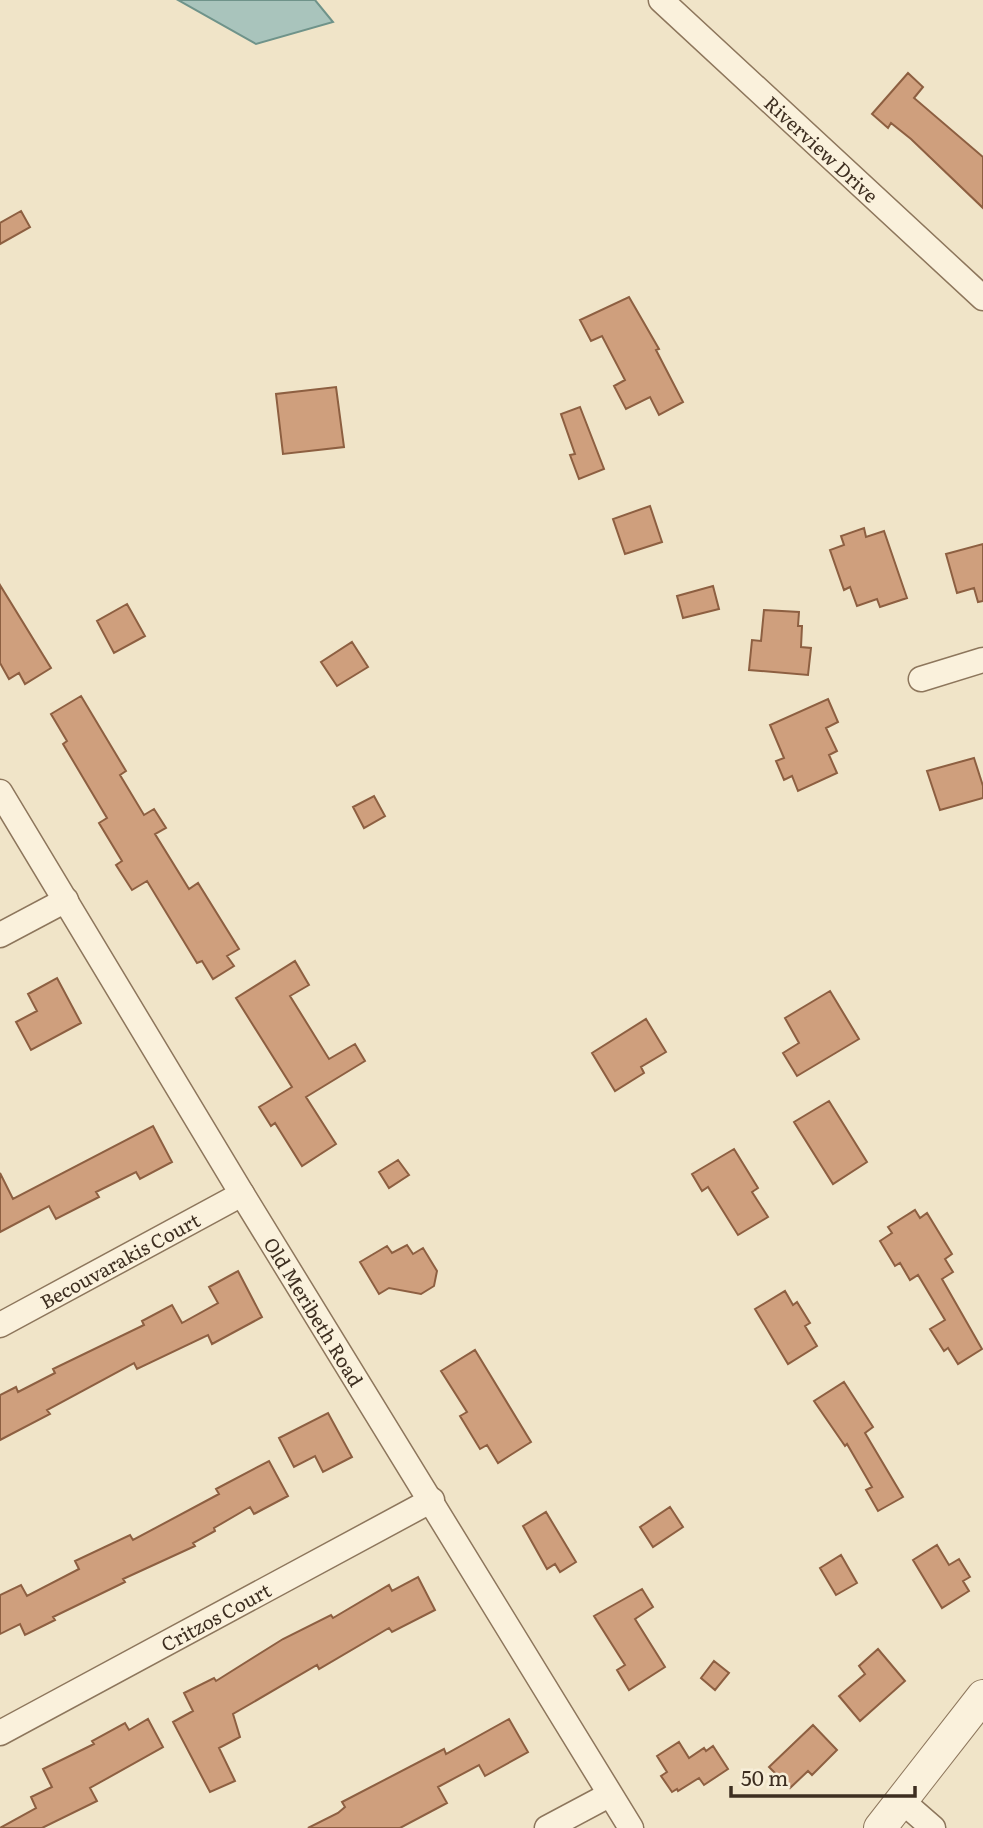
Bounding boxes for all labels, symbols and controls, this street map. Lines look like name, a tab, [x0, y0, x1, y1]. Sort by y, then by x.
street label: Riverview Drive	[759, 89, 885, 209]
street label: Becouvarakis Court	[35, 1205, 205, 1315]
street label: Old Meribeth Road	[258, 1231, 371, 1392]
street label: Critzos Court	[156, 1575, 276, 1658]
scale bar	[731, 1755, 915, 1799]
text: 50 m	[741, 1761, 788, 1792]

